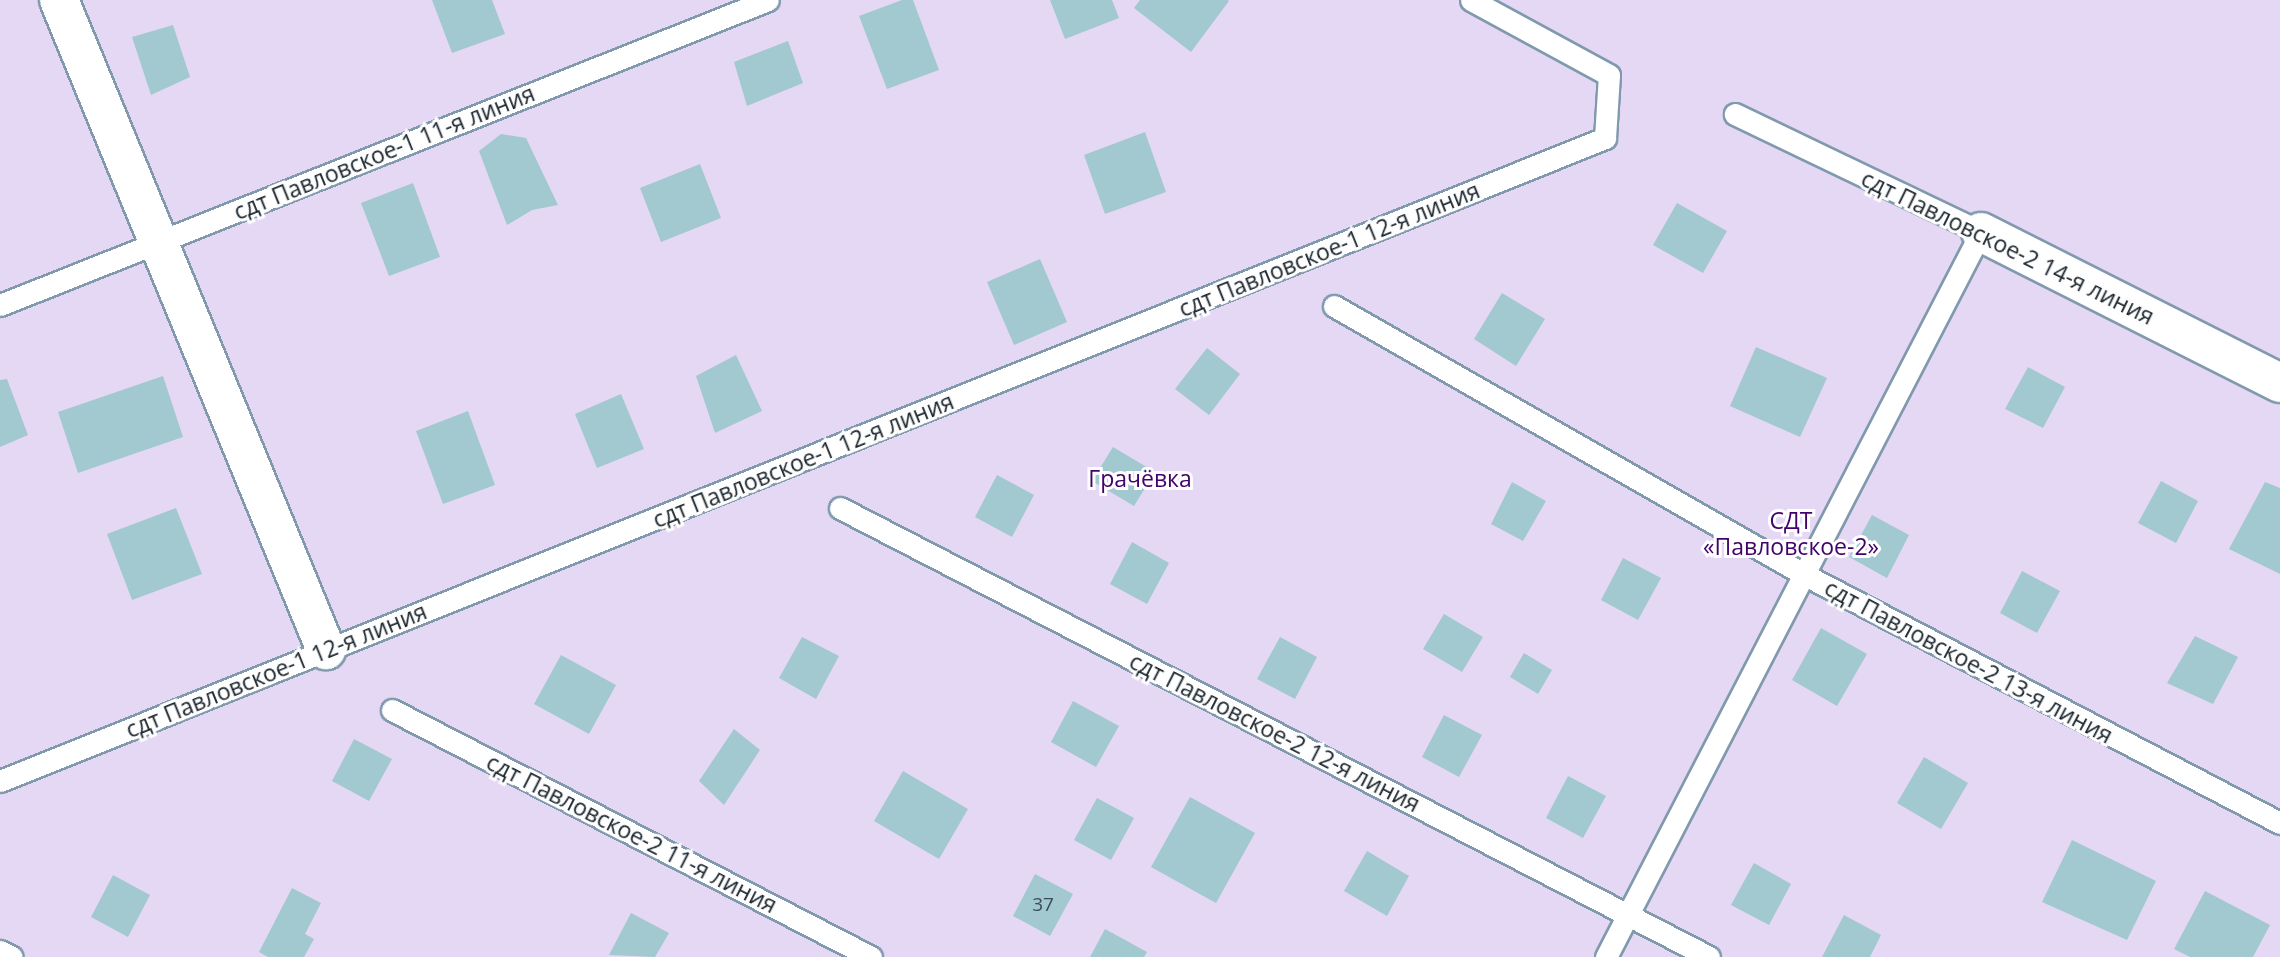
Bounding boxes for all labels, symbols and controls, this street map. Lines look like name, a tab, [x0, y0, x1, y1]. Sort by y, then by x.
street label: сдт Павловское-1 11-я линия	[229, 79, 539, 225]
street label: сдт Павловское-2 14-я линия	[1857, 164, 2159, 330]
street label: сдт Павловское-1 12-я линия	[1174, 176, 1484, 322]
street label: сдт Павловское-1 12-я линия	[648, 387, 958, 533]
park label: Грачёвка	[1088, 464, 1192, 492]
park label: СДТ «Павловское-2»	[1703, 506, 1879, 560]
street label: сдт Павловское-2 13-я линия	[1820, 573, 2118, 749]
street label: сдт Павловское-1 12-я линия	[121, 597, 431, 743]
street label: сдт Павловское-2 12-я линия	[1125, 647, 1425, 817]
street label: сдт Павловское-2 11-я линия	[482, 748, 782, 918]
house number: 37	[1032, 894, 1054, 916]

